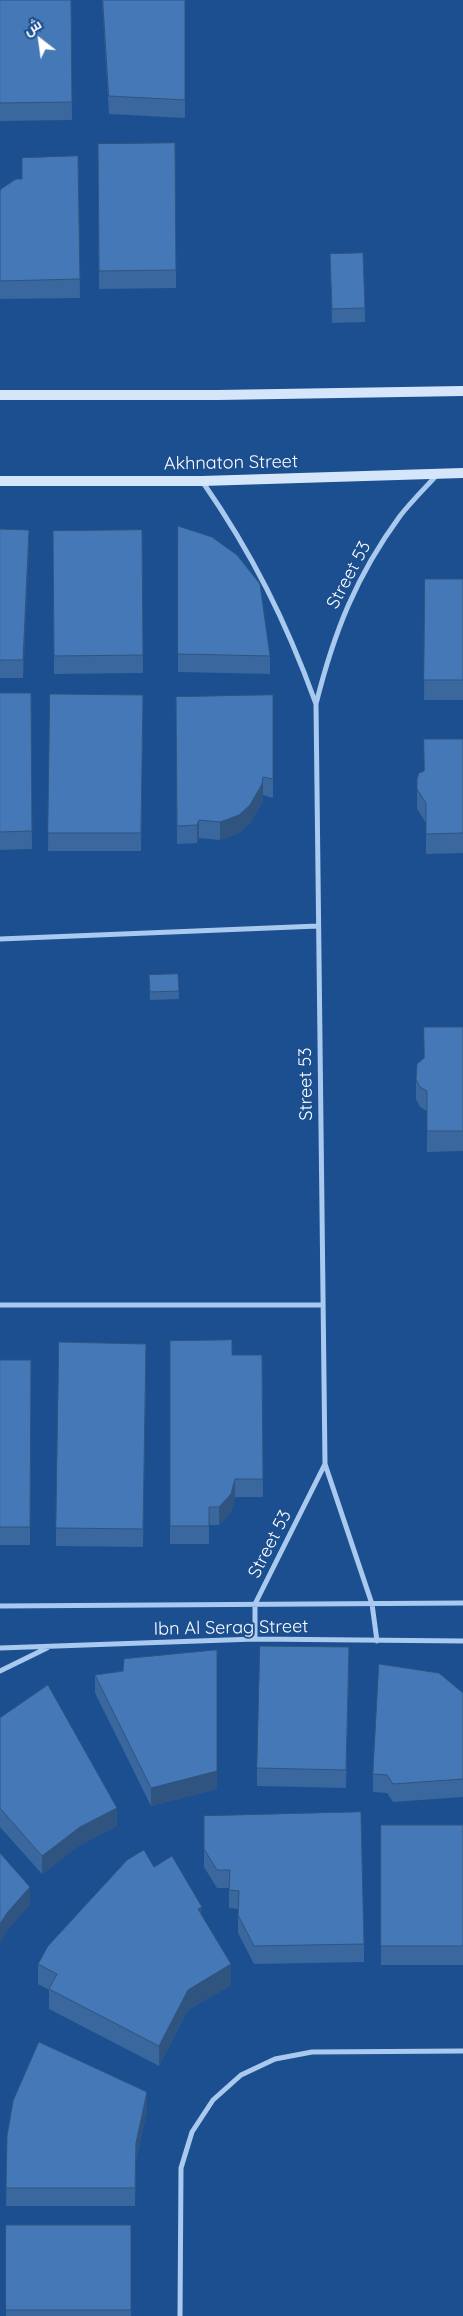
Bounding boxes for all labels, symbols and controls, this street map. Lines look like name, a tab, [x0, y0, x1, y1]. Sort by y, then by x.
north arrow	[15, 15, 65, 65]
text: ش	[20, 15, 45, 39]
street label: Akhnaton Street	[164, 451, 298, 475]
street label: Street 53	[322, 538, 376, 612]
street label: Street 53	[295, 1047, 317, 1121]
street label: Street 53	[244, 1506, 296, 1582]
street label: Ibn Al Serag Street	[153, 1616, 309, 1640]

